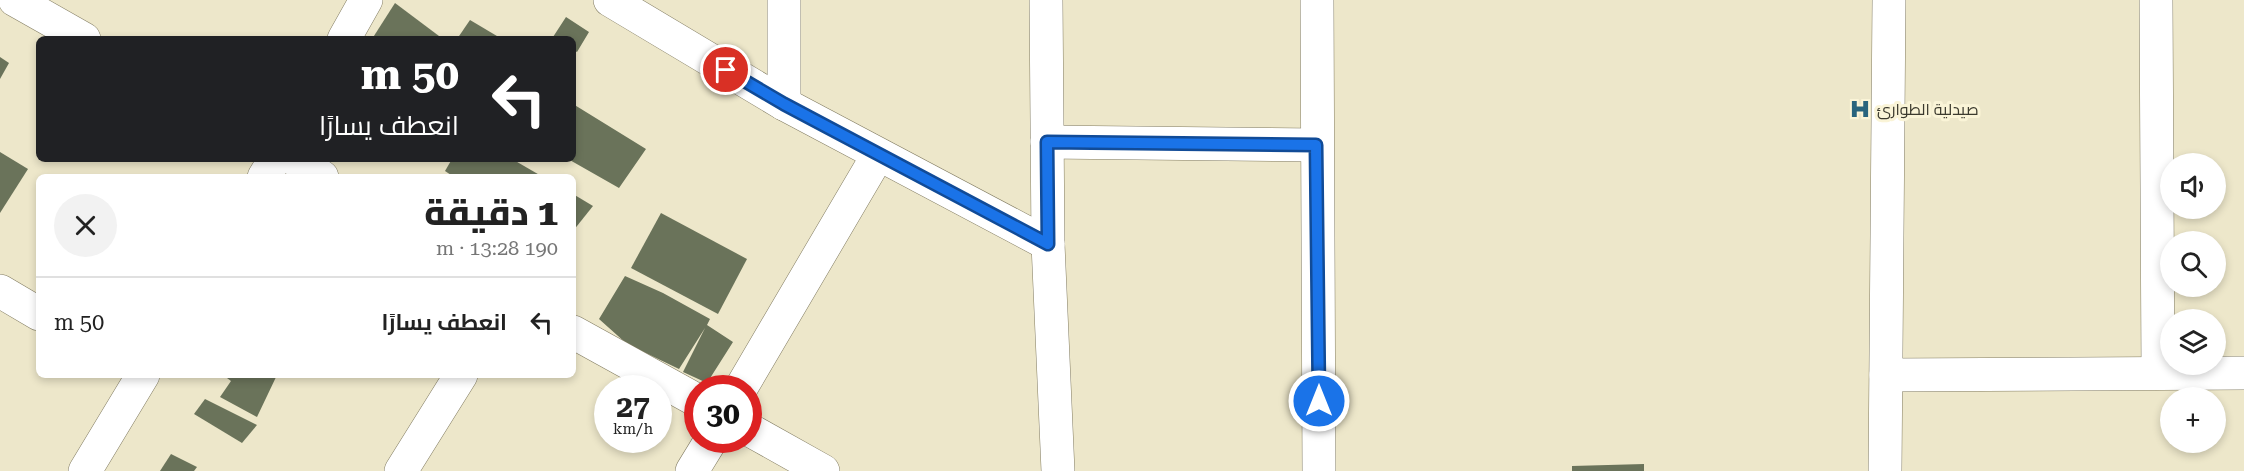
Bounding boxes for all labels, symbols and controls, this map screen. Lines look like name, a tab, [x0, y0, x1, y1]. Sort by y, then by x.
pin	[700, 44, 751, 95]
text: 50 m	[361, 50, 459, 99]
icon: arrive	[709, 53, 742, 86]
icon: left	[480, 60, 558, 138]
hospital icon: صيدلية الطوارئ	[1848, 97, 1872, 121]
place label: صيدلية الطوارئ	[1877, 100, 1979, 120]
text: انعطف يسارًا	[319, 110, 459, 142]
map controls	[2160, 153, 2226, 453]
button: sound	[2160, 153, 2226, 219]
text: 1 دقيقة	[424, 192, 558, 234]
button: close	[54, 194, 117, 257]
button: search	[2160, 231, 2226, 297]
text: 190 m · 13:28	[436, 236, 558, 260]
icon: left	[525, 306, 558, 339]
button: layers	[2160, 309, 2226, 375]
text: 50 m	[54, 310, 104, 335]
text: انعطف يسارًا	[381, 310, 507, 335]
position arrow	[1287, 369, 1351, 433]
speed limit sign: 30	[684, 375, 762, 453]
button: +	[2160, 387, 2226, 453]
text: 27	[616, 389, 650, 424]
text: km/h	[613, 420, 653, 438]

